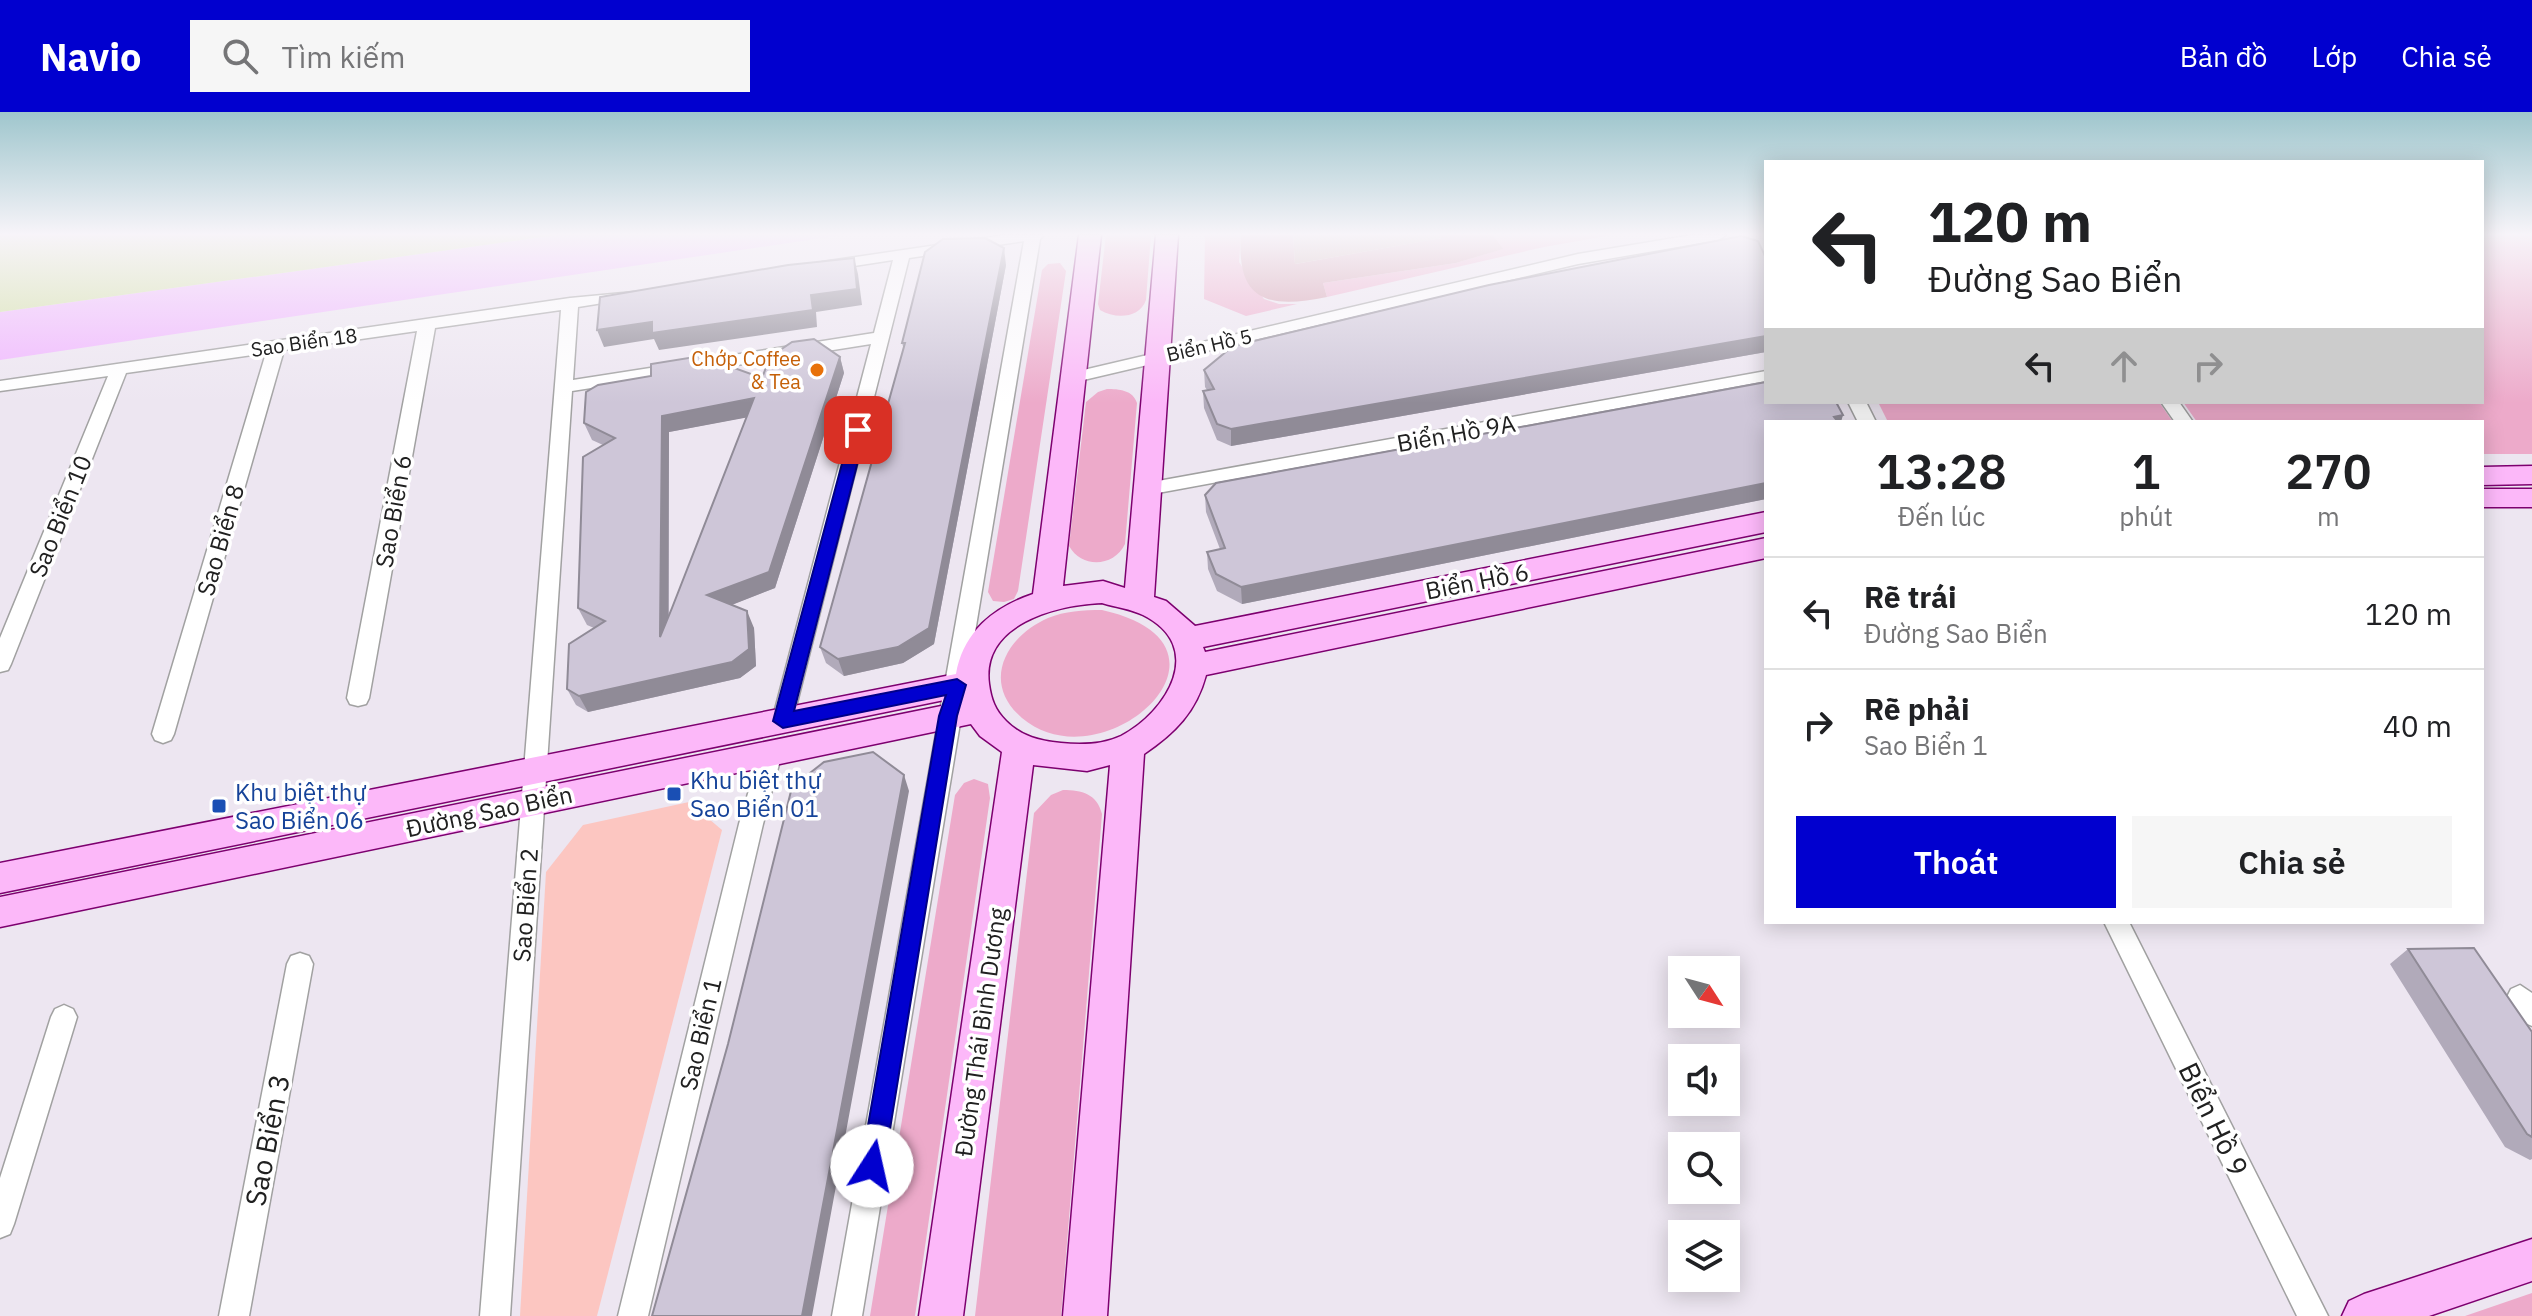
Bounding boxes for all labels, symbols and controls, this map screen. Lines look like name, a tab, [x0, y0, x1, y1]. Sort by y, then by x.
search box	[190, 20, 750, 92]
text: Navio	[40, 32, 142, 81]
icon: search	[218, 34, 262, 78]
text: Tìm kiếm	[282, 37, 405, 76]
text: Bản đồ	[2180, 38, 2267, 75]
text: Lớp	[2311, 38, 2357, 75]
text: Chia sẻ	[2401, 38, 2492, 75]
text: 120 m	[1928, 185, 2092, 257]
icon: left	[1796, 192, 1900, 296]
text: Đường Sao Biển	[1928, 255, 2182, 302]
street label: Sao Biển 18	[249, 321, 359, 363]
street label: Biển Hồ 5	[1163, 322, 1255, 368]
icon: left	[2018, 344, 2062, 388]
icon: ahead	[2102, 344, 2146, 388]
icon: right	[2186, 344, 2230, 388]
place label: Chớp Coffee & Tea	[691, 345, 801, 395]
marker: Chớp Coffee & Tea	[808, 361, 826, 379]
pin	[824, 396, 892, 464]
street label: Biển Hồ 9A	[1394, 407, 1518, 459]
icon: arrive	[836, 408, 880, 452]
text: 13:28	[1876, 440, 2007, 502]
text: 1	[2132, 440, 2160, 502]
text: 270	[2285, 440, 2372, 502]
street label: Sao Biển 10	[21, 450, 99, 582]
street label: Sao Biển 6	[367, 452, 419, 570]
street label: Sao Biển 8	[189, 481, 251, 599]
text: Đến lúc	[1898, 499, 1985, 533]
text: phút	[2119, 499, 2173, 533]
text: m	[2317, 499, 2340, 533]
street label: Biển Hồ 6	[1423, 555, 1531, 607]
text: Rẽ trái	[1864, 577, 1957, 616]
icon: left	[1796, 591, 1840, 635]
text: 120 m	[2365, 594, 2452, 633]
text: Đường Sao Biển	[1864, 616, 2048, 650]
text: Rẽ phải	[1864, 689, 1969, 728]
icon: right	[1796, 703, 1840, 747]
text: 40 m	[2383, 706, 2452, 745]
text: Sao Biển 1	[1864, 728, 1988, 762]
place label: Khu biệt thự Sao Biển 01	[690, 764, 821, 824]
place label: Khu biệt thự Sao Biển 06	[235, 776, 366, 836]
street label: Đường Sao Biển	[403, 778, 575, 844]
marker: Khu biệt thự Sao Biển 01	[665, 785, 683, 803]
marker: Khu biệt thự Sao Biển 06	[210, 797, 228, 815]
button: Thoát	[1796, 816, 2116, 908]
button: Chia sẻ	[2132, 816, 2452, 908]
street label: Sao Biển 2	[505, 847, 545, 963]
street label: Đường Thái Bình Dương	[947, 905, 1013, 1159]
north arrow	[1668, 956, 1740, 1028]
map controls	[1668, 956, 1740, 1292]
street label: Sao Biển 1	[672, 975, 728, 1093]
button: sound	[1668, 1044, 1740, 1116]
street label: Biển Hồ 9	[2171, 1056, 2257, 1182]
street label: Sao Biển 3	[236, 1071, 298, 1209]
position arrow	[830, 1124, 914, 1208]
button: search	[1668, 1132, 1740, 1204]
button: layers	[1668, 1220, 1740, 1292]

